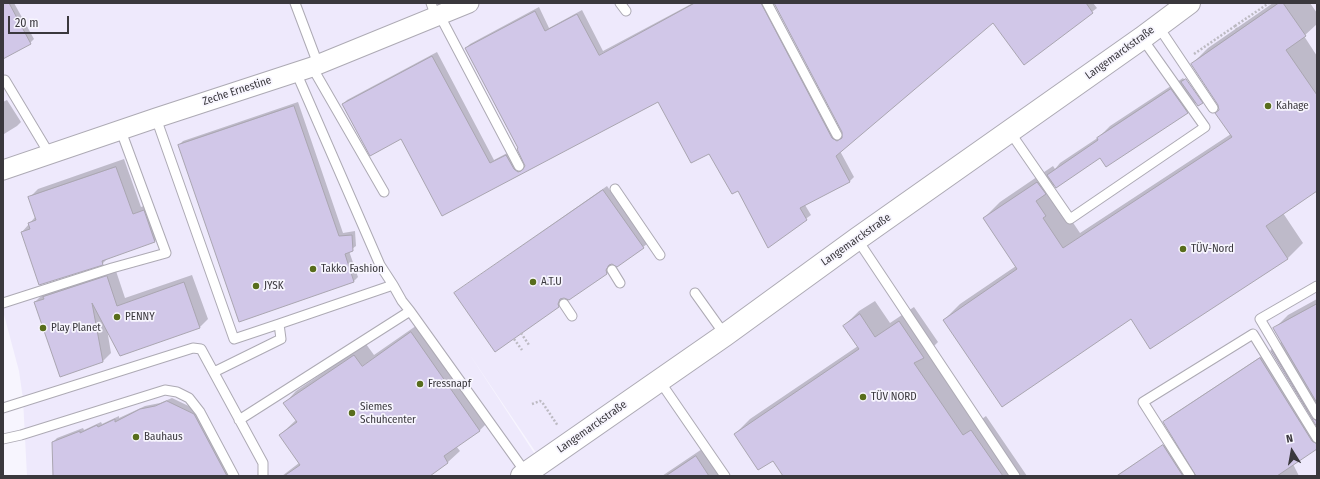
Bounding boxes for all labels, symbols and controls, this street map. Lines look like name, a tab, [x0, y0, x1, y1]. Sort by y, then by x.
scale bar	[10, 8, 71, 34]
text: 20 m	[15, 16, 39, 30]
street label: Langemarckstraße	[1083, 24, 1157, 82]
street label: Zeche Ernestine	[201, 74, 273, 108]
place label: Kahage	[1276, 99, 1309, 113]
marker: Kahage	[1263, 101, 1273, 111]
street label: Langemarckstraße	[819, 211, 893, 269]
place label: TÜV-Nord	[1191, 242, 1234, 256]
marker: TÜV-Nord	[1178, 244, 1188, 254]
place label: Takko Fashion	[321, 262, 384, 276]
marker: Takko Fashion	[308, 264, 318, 274]
place label: A.T.U	[541, 275, 562, 289]
marker: A.T.U	[528, 277, 538, 287]
place label: JYSK	[264, 279, 284, 293]
marker: JYSK	[251, 281, 261, 291]
place label: PENNY	[125, 310, 155, 324]
marker: PENNY	[112, 312, 122, 322]
place label: Play Planet	[51, 321, 101, 335]
marker: Play Planet	[38, 323, 48, 333]
place label: Fressnapf	[428, 377, 471, 391]
marker: Fressnapf	[415, 379, 425, 389]
place label: TÜV NORD	[871, 390, 917, 404]
marker: TÜV NORD	[858, 392, 868, 402]
street label: Langemarckstraße	[555, 398, 629, 456]
place label: Siemes Schuhcenter	[360, 400, 416, 426]
marker: Siemes Schuhcenter	[347, 408, 357, 418]
place label: Bauhaus	[144, 430, 183, 444]
north arrow	[1272, 431, 1312, 471]
marker: Bauhaus	[131, 432, 141, 442]
text: N	[1285, 432, 1294, 446]

